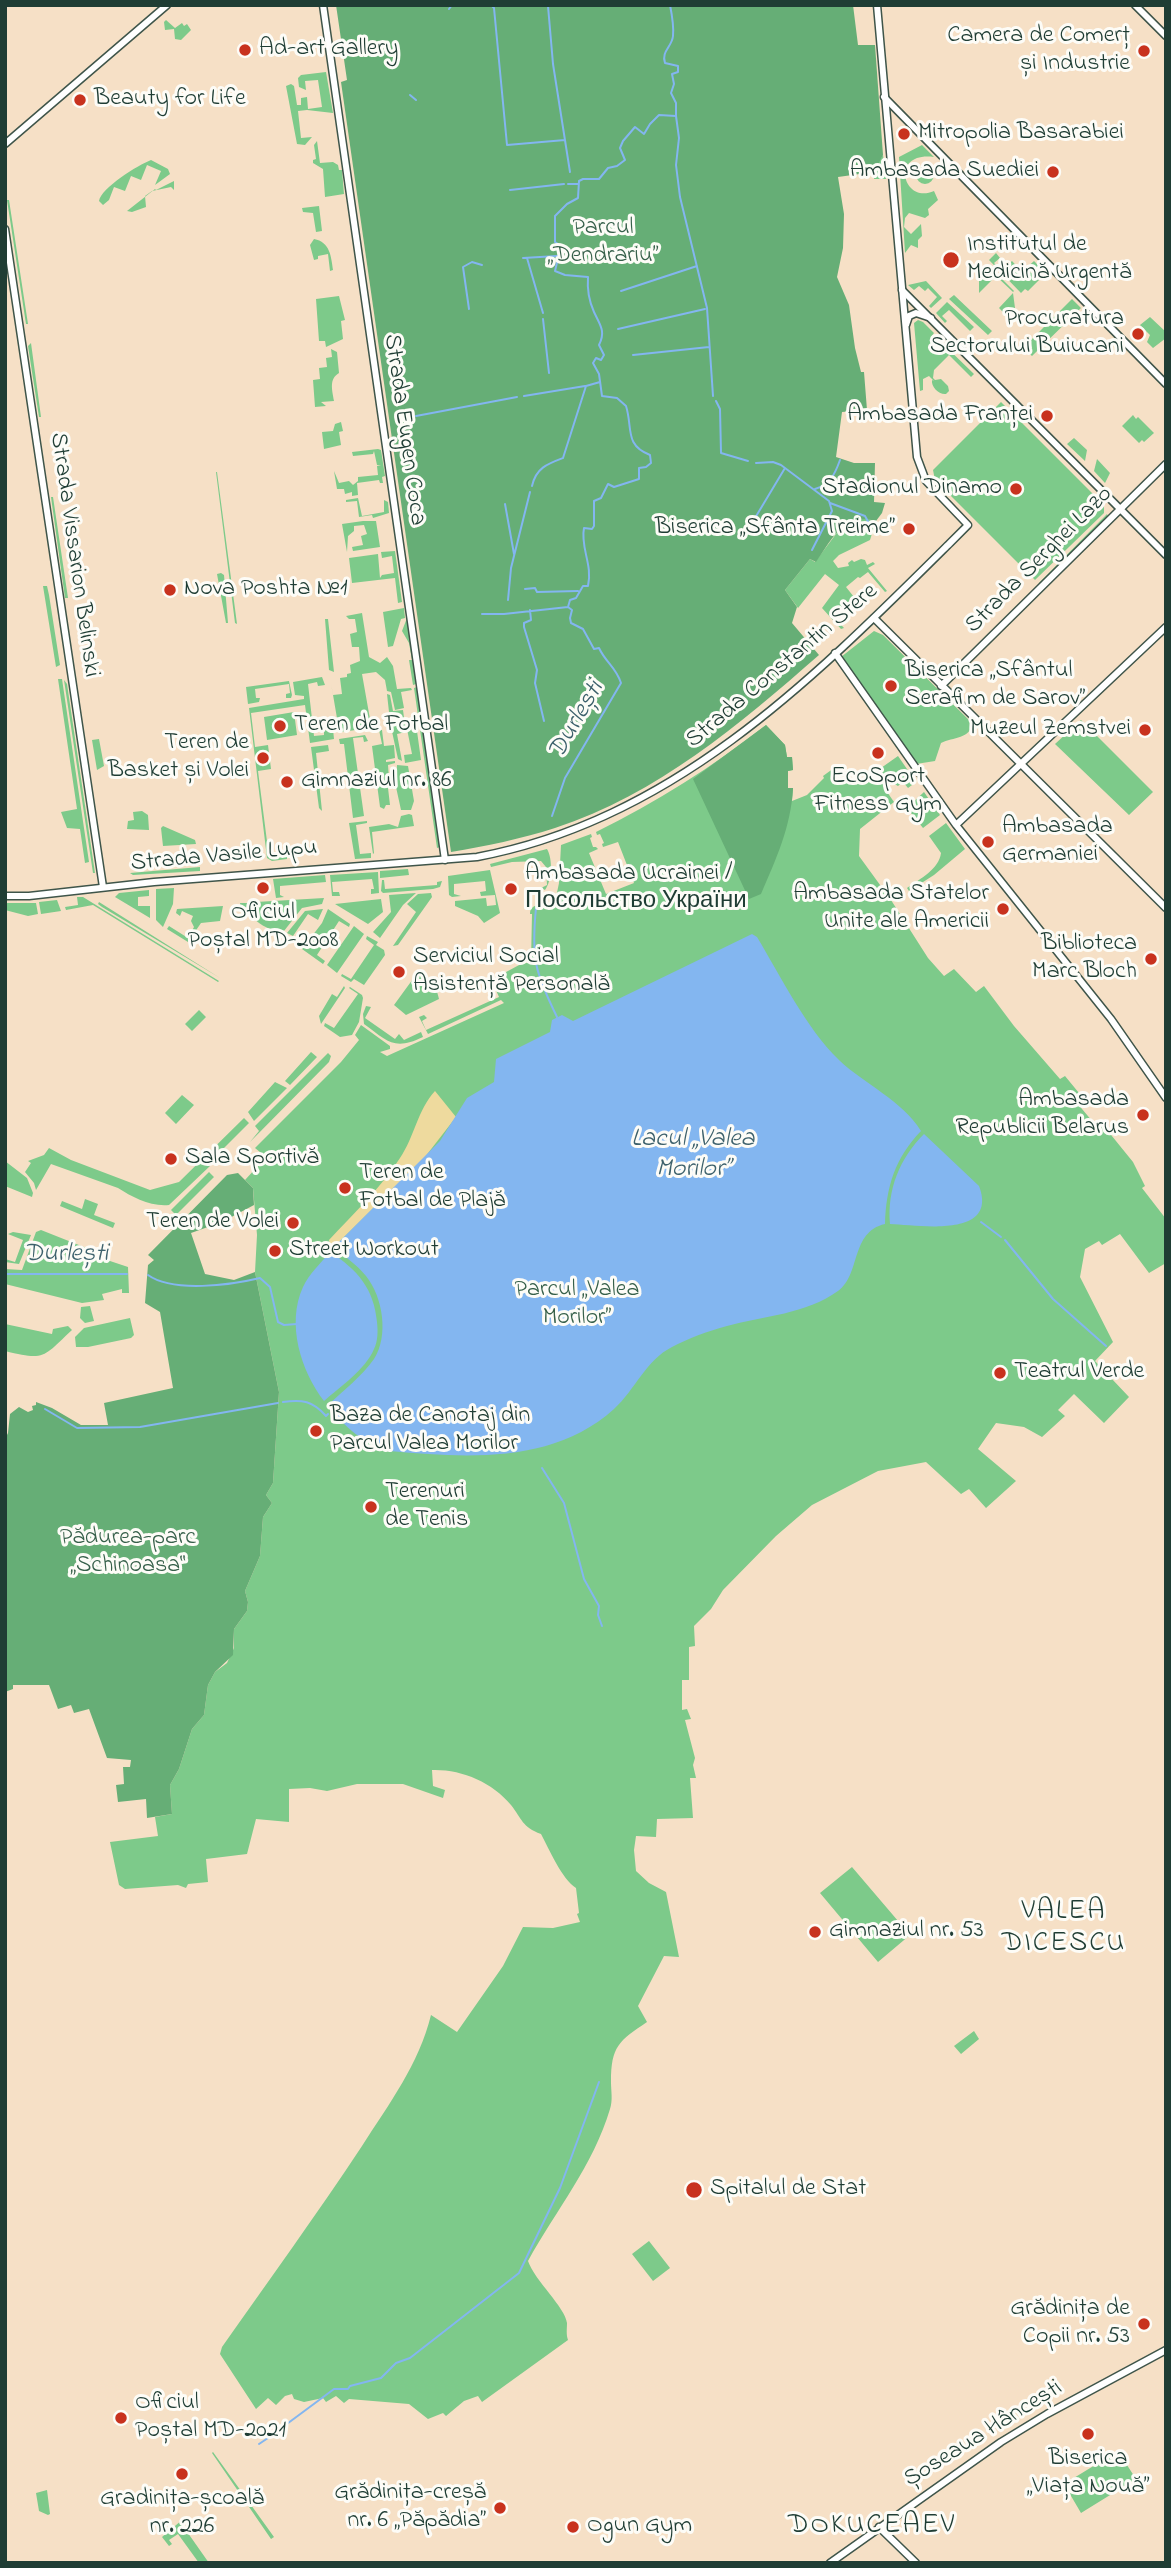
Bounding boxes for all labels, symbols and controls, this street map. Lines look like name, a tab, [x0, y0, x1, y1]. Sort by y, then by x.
place label: Camera de Comerț și Industrie	[947, 23, 1130, 79]
place label: Ad-art Gallery	[259, 36, 398, 64]
marker: Ad-art Gallery	[237, 42, 253, 58]
marker: Camera de Comerț și Industrie	[1136, 43, 1152, 59]
place label: Beauty for Life	[94, 86, 246, 114]
marker: Beauty for Life	[72, 92, 88, 108]
place label: Mitropolia Basarabiei	[918, 120, 1124, 148]
marker: Mitropolia Basarabiei	[896, 126, 912, 142]
place label: Ambasada Suediei	[850, 158, 1039, 186]
marker: Ambasada Suediei	[1045, 164, 1061, 180]
park label: Parcul „Dendrariu”	[548, 215, 658, 271]
place label: Institutul de Medicină Urgentă	[967, 232, 1131, 288]
marker: Institutul de Medicină Urgentă	[941, 250, 961, 270]
place label: Procuratura Sectorului Buiucani	[930, 306, 1124, 362]
marker: Procuratura Sectorului Buiucani	[1130, 326, 1146, 342]
street label: Strada Eugen Coca	[375, 332, 431, 528]
place label: Ambasada Franței	[847, 402, 1033, 430]
marker: Ambasada Franței	[1039, 408, 1055, 424]
street label: Strada Vissarion Belinski	[42, 431, 104, 679]
place label: Stadionul Dinamo	[822, 475, 1002, 503]
street label: Strada Serghei Lazo	[960, 481, 1120, 641]
marker: Stadionul Dinamo	[1008, 481, 1024, 497]
place label: Biserica „Sfânta Treime”	[655, 515, 895, 543]
marker: Biserica „Sfânta Treime”	[901, 521, 917, 537]
place label: Nova Poshta №1	[184, 576, 348, 604]
street label: Strada Constantin Stere	[681, 578, 885, 756]
marker: Nova Poshta №1	[162, 582, 178, 598]
place label: Biserica „Sfântul Serafim de Sarov”	[905, 658, 1085, 714]
water label: Durlești	[543, 677, 613, 765]
marker: Biserica „Sfântul Serafim de Sarov”	[883, 678, 899, 694]
place label: Teren de Fotbal	[294, 712, 448, 740]
place label: Muzeul Zemstvei	[970, 716, 1131, 744]
marker: Teren de Fotbal	[272, 718, 288, 734]
marker: Muzeul Zemstvei	[1137, 722, 1153, 738]
place label: Teren de Basket și Volei	[108, 730, 249, 786]
marker: EcoSport Fitness Gym	[870, 745, 886, 761]
marker: Teren de Basket și Volei	[255, 750, 271, 766]
place label: EcoSport Fitness Gym	[814, 764, 942, 820]
place label: Gimnaziul nr. 86	[301, 768, 452, 796]
marker: Gimnaziul nr. 86	[279, 774, 295, 790]
place label: Ambasada Germaniei	[1002, 814, 1113, 870]
marker: Ambasada Germaniei	[980, 834, 996, 850]
street label: Strada Vasile Lupu	[130, 835, 318, 879]
place label: Ambasada Ucrainei / Посольство України	[525, 861, 747, 917]
marker: Oficiul Poștal MD-2008	[255, 880, 271, 896]
marker: Ambasada Ucrainei / Посольство України	[503, 881, 519, 897]
place label: Ambasada Statelor Unite ale Americii	[793, 881, 989, 937]
place label: Oficiul Poștal MD-2008	[187, 900, 339, 956]
marker: Ambasada Statelor Unite ale Americii	[995, 901, 1011, 917]
place label: Biblioteca Marc Bloch	[1032, 931, 1137, 987]
place label: Serviciul Social Asistență Personală	[413, 944, 610, 1000]
marker: Biblioteca Marc Bloch	[1143, 951, 1159, 967]
marker: Serviciul Social Asistență Personală	[391, 964, 407, 980]
place label: Ambasada Republicii Belarus	[955, 1087, 1129, 1143]
marker: Ambasada Republicii Belarus	[1135, 1107, 1151, 1123]
water label: Lacul „Valea Morilor”	[631, 1125, 755, 1186]
place label: Sala Sportivă	[185, 1145, 319, 1173]
marker: Sala Sportivă	[163, 1151, 179, 1167]
place label: Teren de Fotbal de Plajă	[359, 1160, 505, 1216]
marker: Teren de Fotbal de Plajă	[337, 1180, 353, 1196]
place label: Teren de Volei	[146, 1209, 279, 1237]
marker: Teren de Volei	[285, 1215, 301, 1231]
place label: Street Workout	[289, 1237, 439, 1265]
water label: Durlești	[24, 1240, 108, 1272]
marker: Street Workout	[267, 1243, 283, 1259]
park label: Parcul „Valea Morilor”	[515, 1277, 639, 1333]
place label: Teatrul Verde	[1014, 1359, 1144, 1387]
marker: Teatrul Verde	[992, 1365, 1008, 1381]
place label: Baza de Canotaj din Parcul Valea Morilor	[330, 1403, 530, 1459]
marker: Baza de Canotaj din Parcul Valea Morilor	[308, 1423, 324, 1439]
place label: Terenuri de Tenis	[385, 1479, 468, 1535]
marker: Terenuri de Tenis	[363, 1499, 379, 1515]
park label: Pădurea-parc „Schinoasa“	[60, 1525, 196, 1581]
district label: VALEA DICESCU	[1003, 1896, 1125, 1962]
place label: Gimnaziul nr. 53	[829, 1918, 984, 1946]
marker: Gimnaziul nr. 53	[807, 1924, 823, 1940]
place label: Spitalul de Stat	[710, 2176, 866, 2204]
marker: Spitalul de Stat	[684, 2180, 704, 2200]
place label: Grădinița de Copii nr. 53	[1010, 2296, 1130, 2352]
marker: Grădinița de Copii nr. 53	[1136, 2316, 1152, 2332]
street label: Șoseaua Hâncești	[900, 2375, 1068, 2495]
place label: Oficiul Poștal MD-2021	[135, 2390, 286, 2446]
marker: Oficiul Poștal MD-2021	[113, 2410, 129, 2426]
marker: Biserica „Viața Nouă”	[1080, 2426, 1096, 2442]
place label: Biserica „Viața Nouă”	[1027, 2446, 1149, 2502]
marker: Gradinița-școală nr. 226	[174, 2466, 190, 2482]
place label: Grădinița-creșă nr. 6 „Păpădia”	[334, 2480, 486, 2536]
place label: Gradinița-școală nr. 226	[100, 2486, 264, 2542]
marker: Grădinița-creșă nr. 6 „Păpădia”	[492, 2500, 508, 2516]
district label: DOKUCEAEV	[789, 2510, 955, 2544]
place label: Ogun Gym	[587, 2513, 692, 2541]
marker: Ogun Gym	[565, 2519, 581, 2535]

